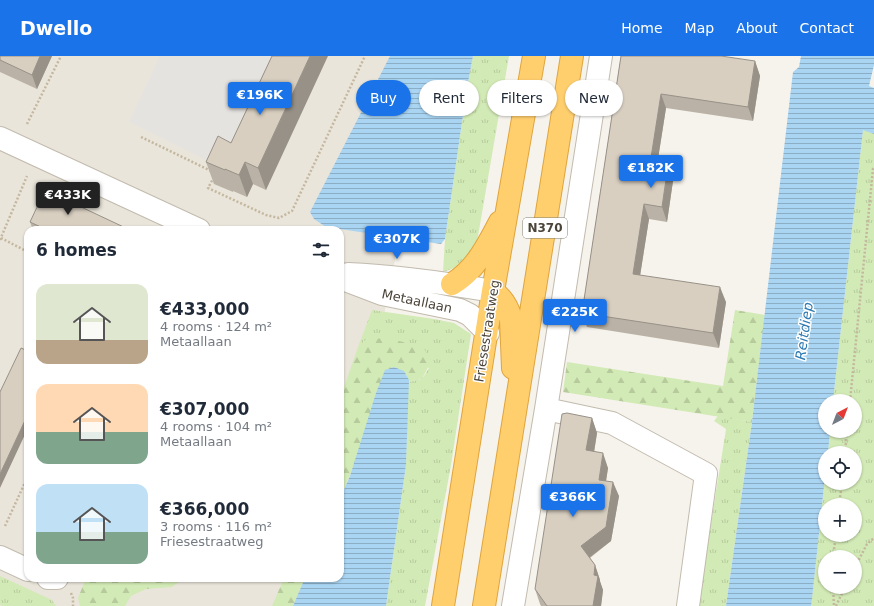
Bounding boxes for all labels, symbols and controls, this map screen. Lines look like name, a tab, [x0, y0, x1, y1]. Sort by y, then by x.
text: Dwello	[20, 17, 92, 39]
text: Home	[621, 20, 663, 36]
text: Map	[685, 20, 714, 36]
text: About	[736, 20, 778, 36]
text: Contact	[800, 20, 854, 36]
chip: Buy	[356, 80, 411, 116]
chip: Rent	[419, 80, 479, 116]
chip: Filters	[487, 80, 557, 116]
chip: New	[565, 80, 623, 116]
pin: €196K	[232, 82, 288, 116]
text: €196K	[237, 87, 283, 102]
pin: €182K	[623, 155, 679, 189]
text: €182K	[628, 160, 674, 175]
pin: €433K	[40, 182, 96, 216]
text: €433K	[45, 187, 91, 202]
road number: N370	[523, 218, 567, 238]
pin: €307K	[369, 226, 425, 260]
text: €307K	[374, 231, 420, 246]
icon: filters	[310, 239, 332, 261]
text: 6 homes	[36, 240, 117, 260]
street label: Friesestraatweg	[472, 279, 502, 383]
street label: Metaallaan	[380, 286, 454, 316]
text: €433,000	[160, 299, 249, 319]
pin: €225K	[547, 299, 603, 333]
icon: home	[68, 300, 116, 348]
water label: Reitdiep	[792, 301, 816, 361]
text: €225K	[552, 304, 598, 319]
text: 4 rooms · 124 m²	[160, 319, 272, 334]
text: Metaallaan	[160, 334, 232, 349]
north arrow	[818, 394, 862, 438]
map controls	[818, 394, 862, 594]
text: €307,000	[160, 399, 249, 419]
icon: home	[68, 400, 116, 448]
text: 4 rooms · 104 m²	[160, 419, 272, 434]
text: Metaallaan	[160, 434, 232, 449]
button: locate	[818, 446, 862, 490]
pin: €366K	[545, 484, 601, 518]
text: €366K	[550, 489, 596, 504]
button: +	[818, 498, 862, 542]
text: €366,000	[160, 499, 249, 519]
icon: home	[68, 500, 116, 548]
text: 3 rooms · 116 m²	[160, 519, 272, 534]
text: Friesestraatweg	[160, 534, 263, 549]
button: −	[818, 550, 862, 594]

